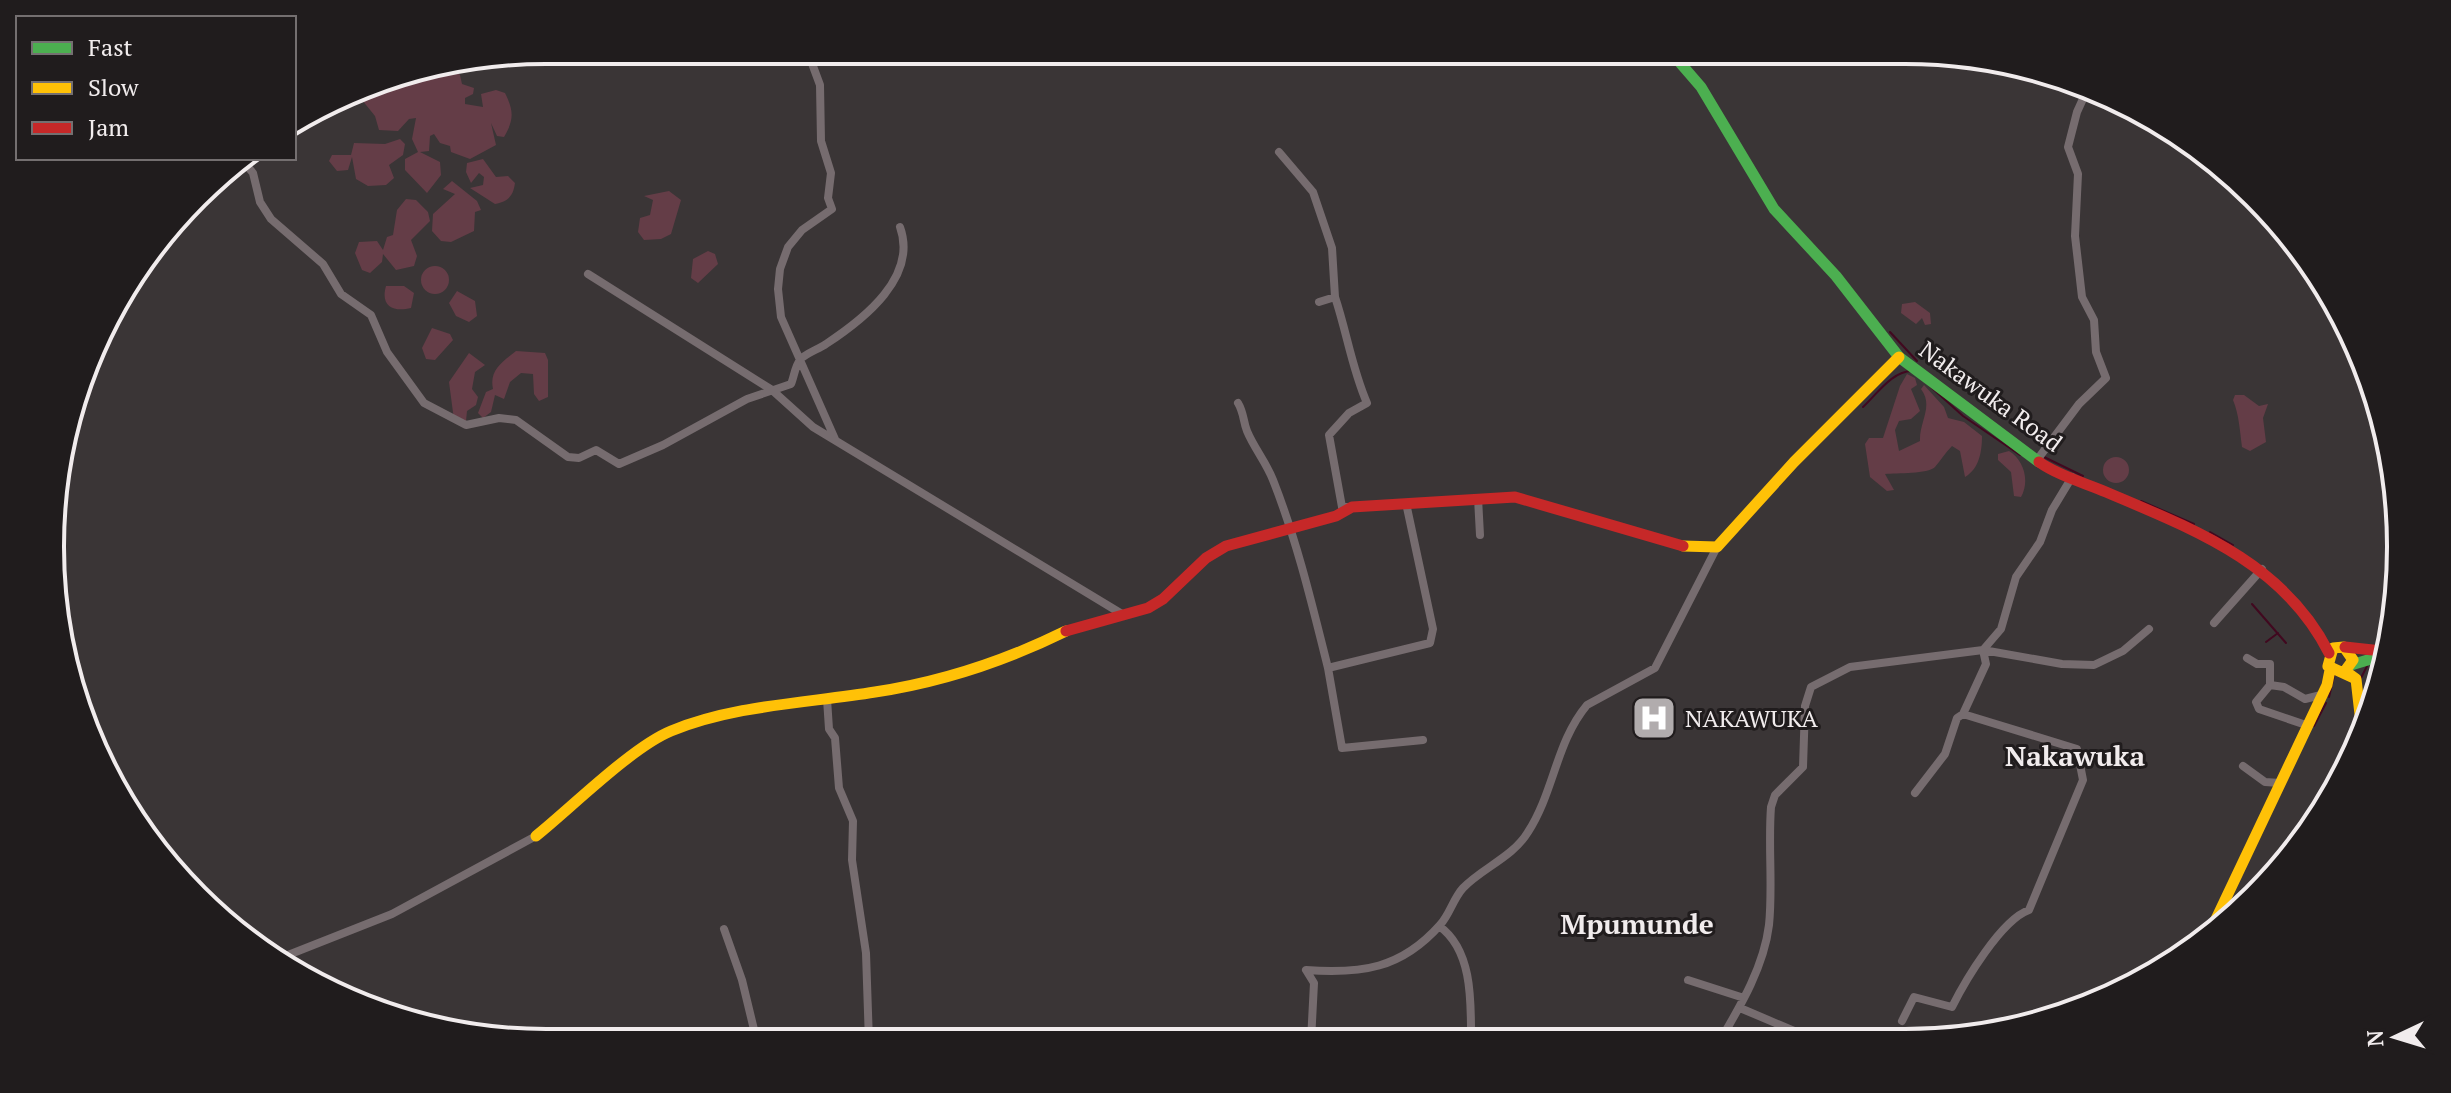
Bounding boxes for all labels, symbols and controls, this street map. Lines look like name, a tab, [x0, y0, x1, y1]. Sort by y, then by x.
legend	[16, 16, 296, 160]
text: Fast	[88, 31, 133, 63]
text: Slow	[88, 71, 139, 103]
text: Jam	[88, 111, 129, 143]
street label: Nakawuka Road	[1913, 333, 2069, 459]
hospital icon: NAKAWUKA	[1630, 694, 1678, 742]
place label: NAKAWUKA	[1685, 702, 1819, 734]
district label: Nakawuka	[2005, 737, 2145, 774]
district label: Mpumunde	[1560, 905, 1714, 942]
north arrow	[2355, 997, 2435, 1077]
text: N	[2359, 1029, 2390, 1048]

